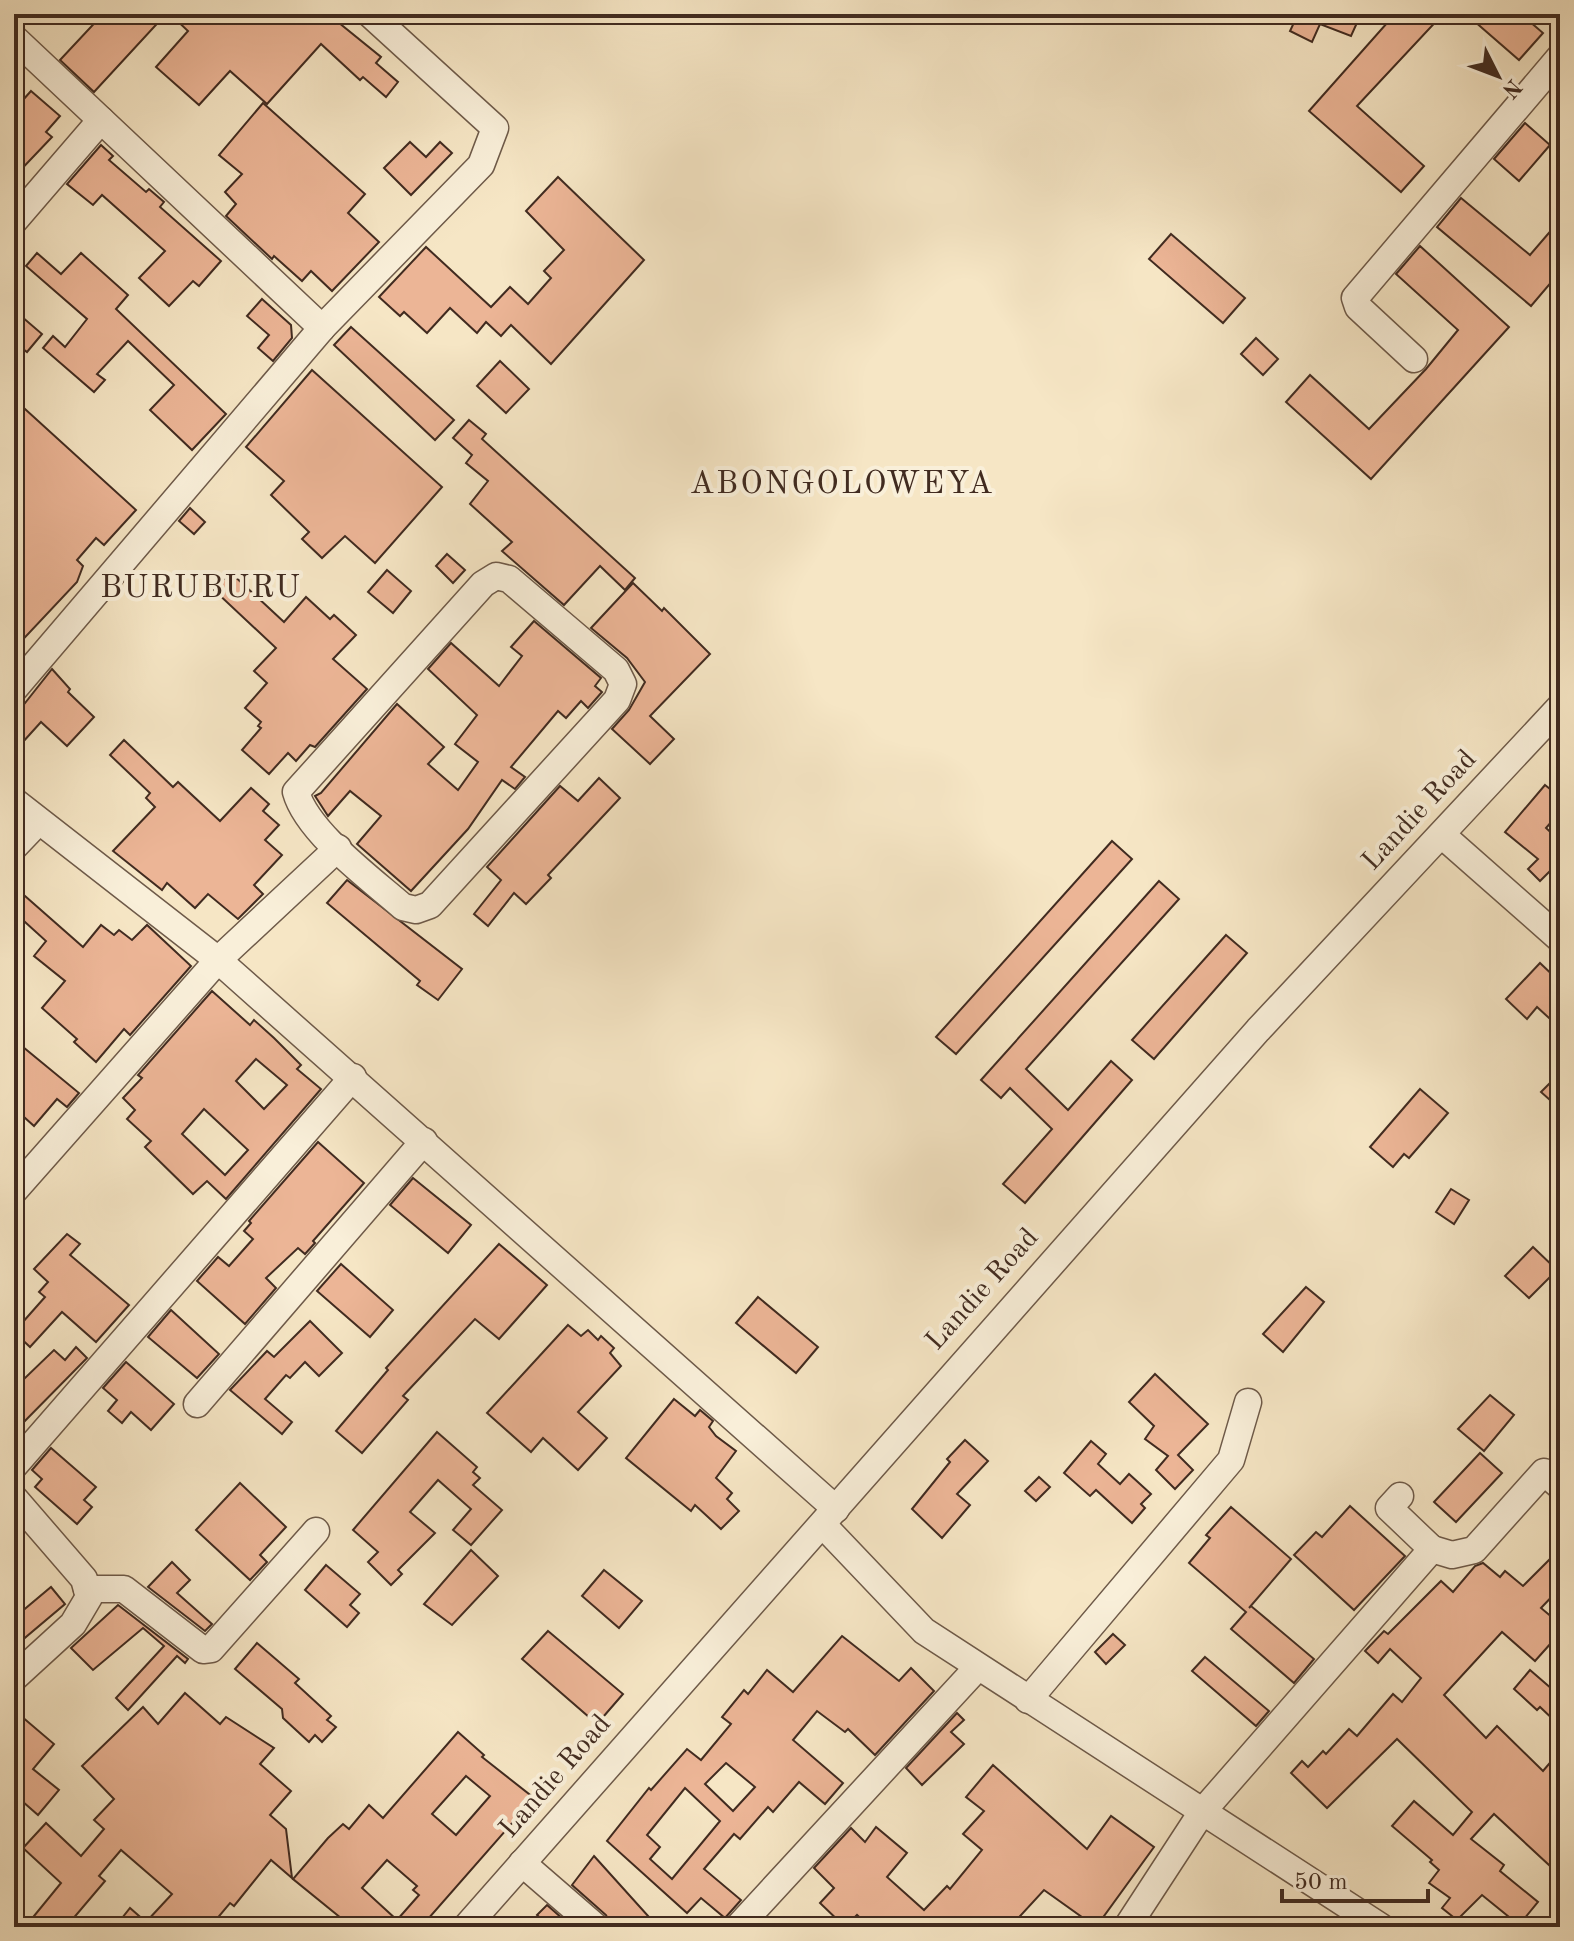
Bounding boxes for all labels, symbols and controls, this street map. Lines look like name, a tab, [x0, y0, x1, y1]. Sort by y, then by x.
north arrow	[1458, 36, 1538, 116]
text: N	[1497, 74, 1525, 102]
district label: ABONGOLOWEYA	[690, 469, 994, 501]
district label: BURUBURU	[100, 573, 302, 605]
street label: Landie Road	[1358, 746, 1482, 876]
street label: Landie Road	[921, 1224, 1045, 1356]
street label: Landie Road	[495, 1710, 617, 1844]
scale bar	[1282, 1853, 1428, 1903]
text: 50 m	[1294, 1871, 1348, 1895]

